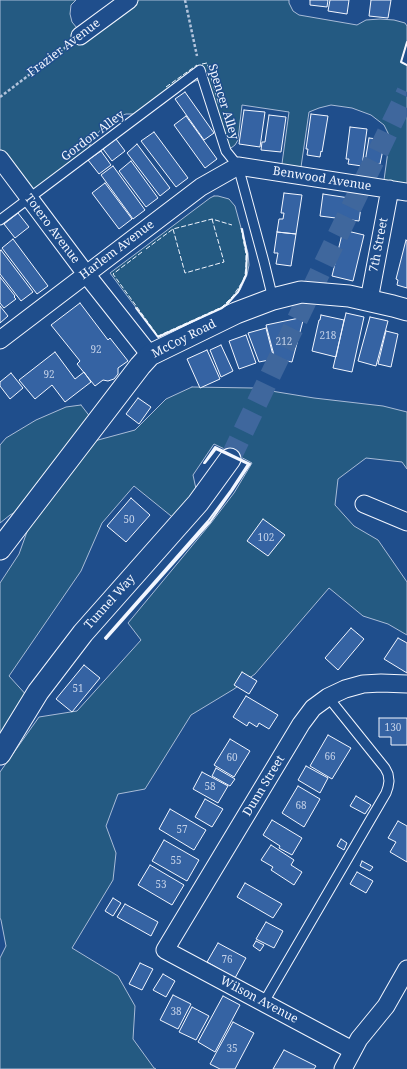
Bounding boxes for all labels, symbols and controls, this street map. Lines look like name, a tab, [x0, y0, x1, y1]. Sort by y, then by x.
street label: Frazier Avenue	[25, 16, 103, 80]
street label: Spencer Alley	[205, 62, 241, 142]
street label: Gordon Alley	[59, 108, 127, 164]
street label: Benwood Avenue	[272, 164, 372, 194]
street label: Totero Avenue	[21, 192, 83, 266]
street label: Harlem Avenue	[77, 217, 157, 283]
street label: 7th Street	[367, 217, 391, 273]
street label: McCoy Road	[150, 317, 218, 361]
house number: 218	[320, 330, 336, 342]
house number: 212	[276, 336, 292, 348]
house number: 92	[90, 344, 102, 356]
house number: 92	[43, 369, 55, 381]
house number: 50	[123, 514, 135, 526]
house number: 102	[258, 532, 274, 544]
street label: Tunnel Way	[82, 572, 138, 632]
house number: 51	[72, 683, 84, 695]
house number: 130	[385, 722, 401, 734]
house number: 66	[324, 751, 336, 763]
house number: 60	[226, 752, 238, 764]
street label: Dunn Street	[240, 753, 288, 819]
house number: 58	[204, 781, 216, 793]
house number: 68	[295, 800, 307, 812]
house number: 57	[176, 824, 188, 836]
house number: 55	[170, 855, 182, 867]
house number: 53	[155, 879, 167, 891]
house number: 76	[221, 954, 233, 966]
street label: Wilson Avenue	[218, 973, 300, 1027]
house number: 38	[170, 1006, 182, 1018]
house number: 35	[226, 1043, 238, 1055]

